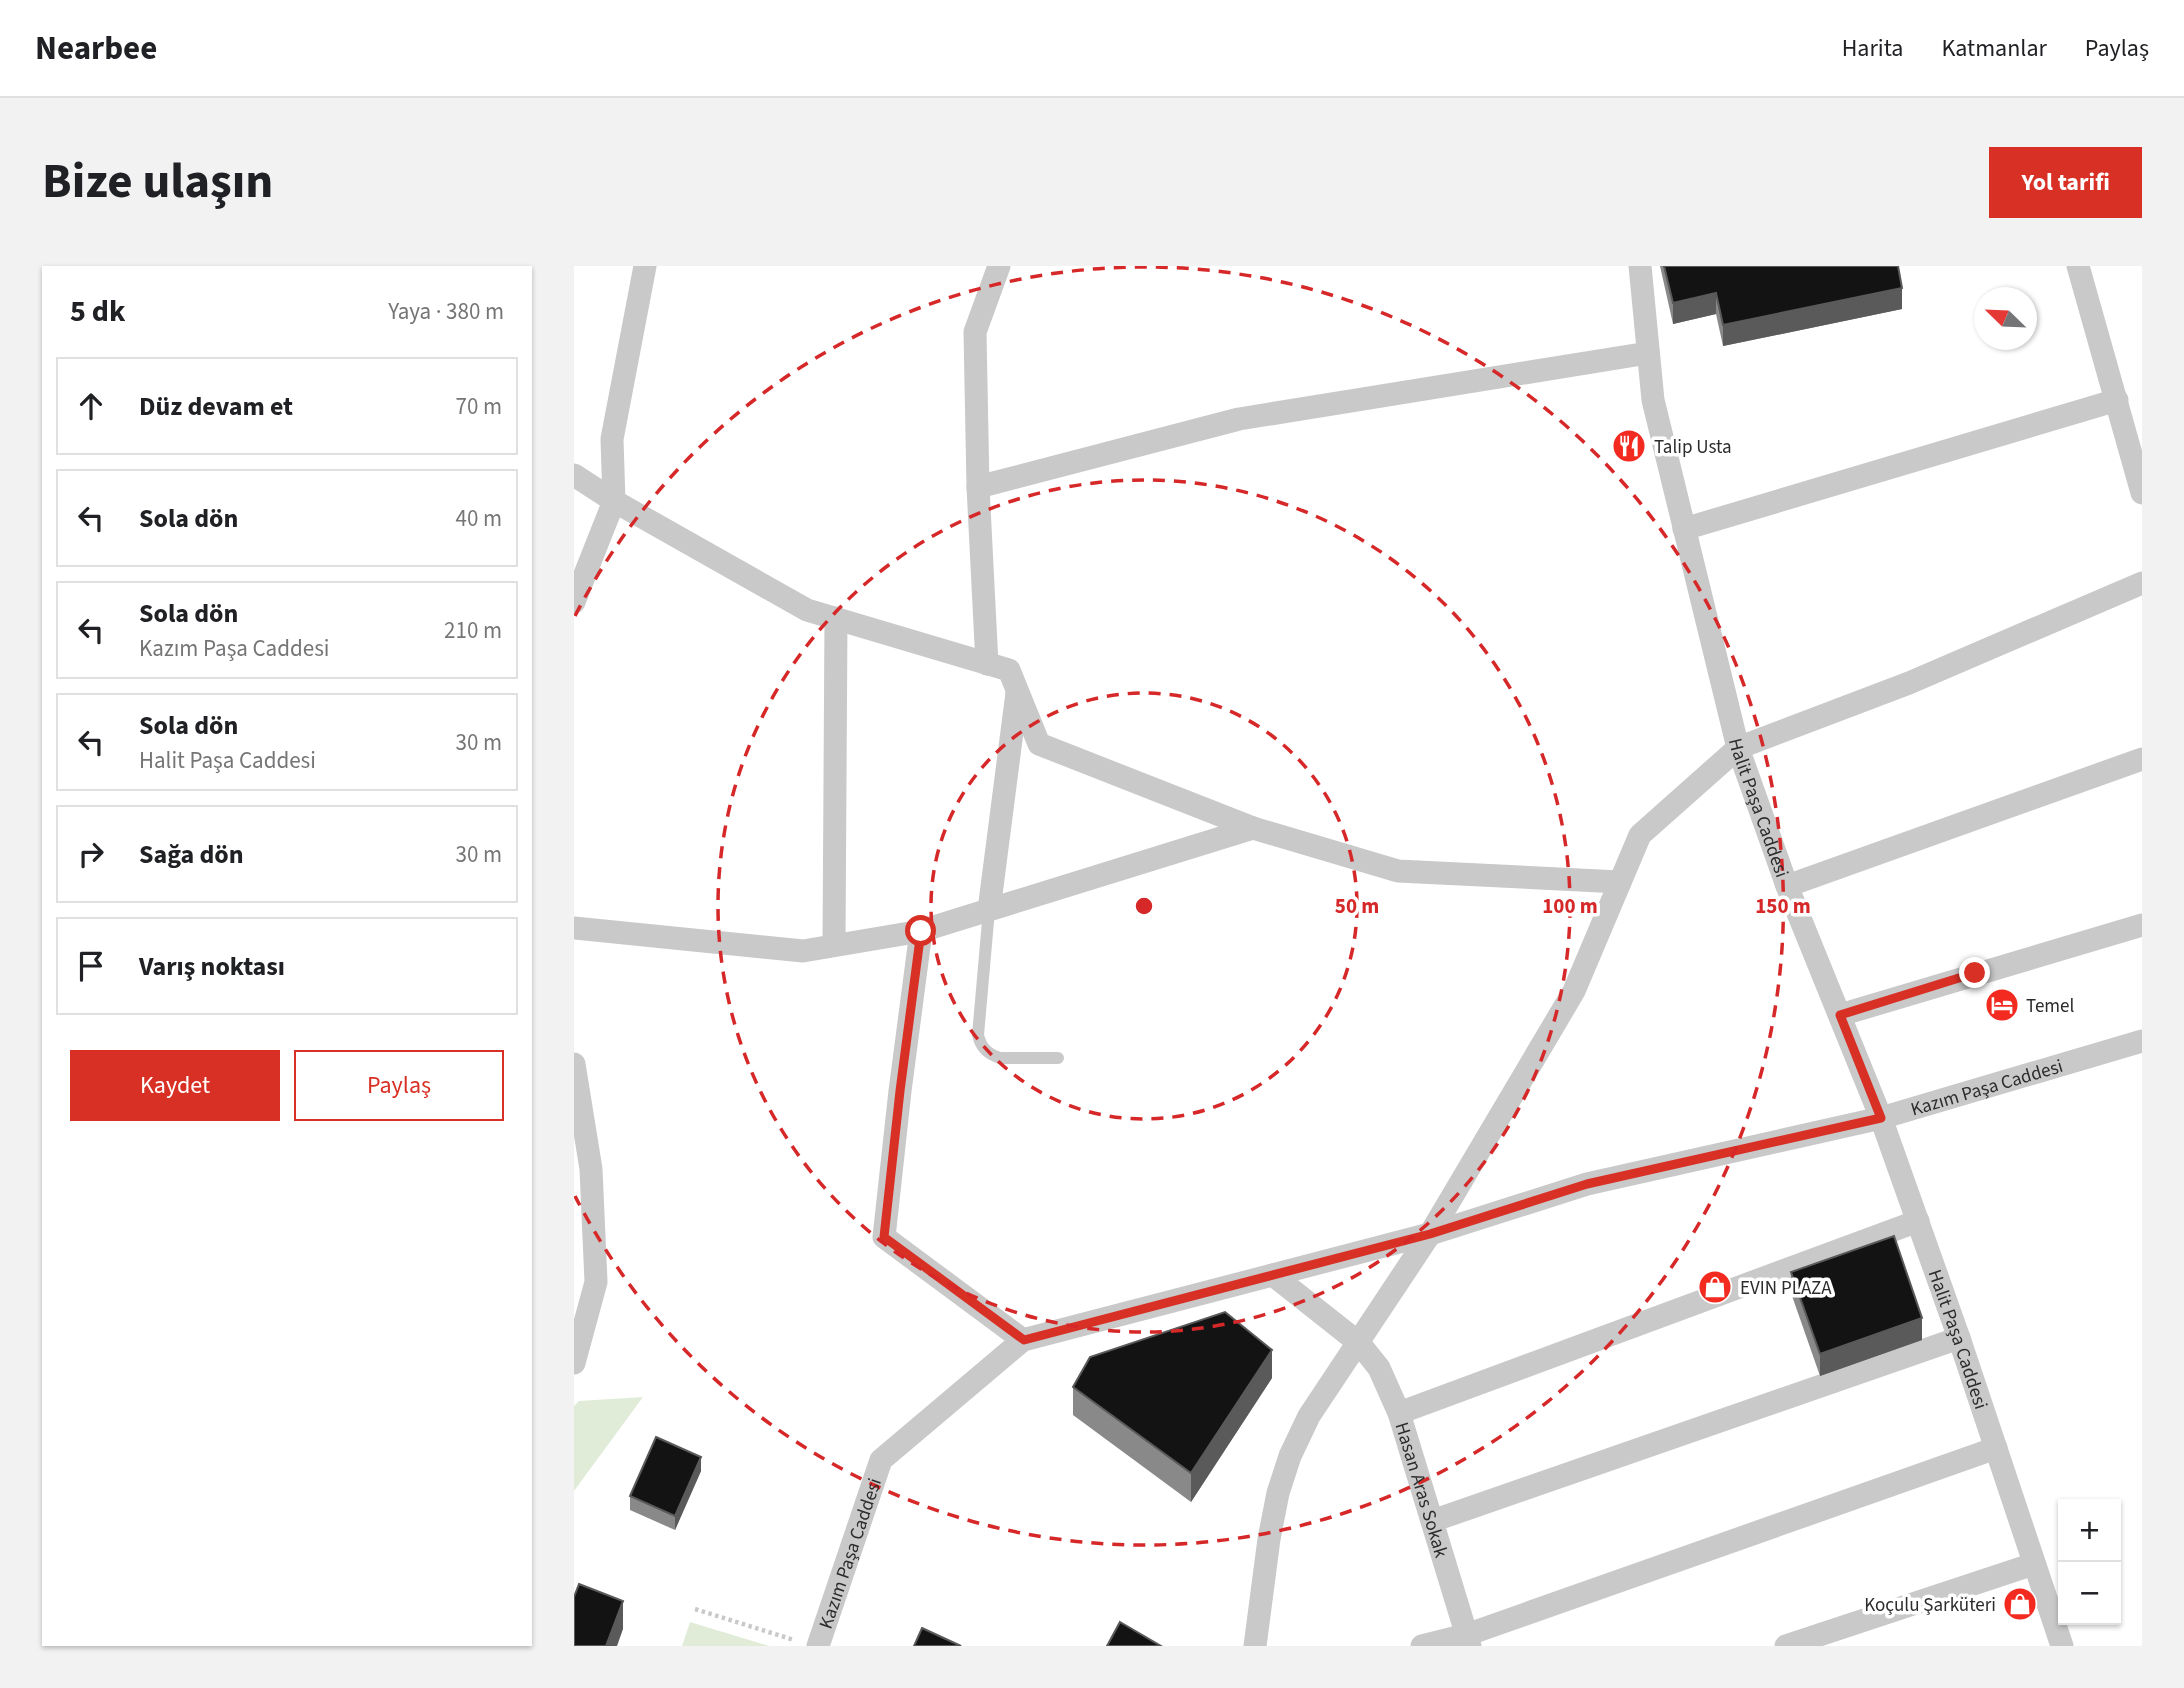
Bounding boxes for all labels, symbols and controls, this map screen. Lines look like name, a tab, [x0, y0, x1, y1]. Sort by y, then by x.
text: Nearbee	[35, 25, 157, 72]
text: Harita	[1842, 31, 1903, 66]
text: Katmanlar	[1941, 31, 2047, 66]
text: Paylaş	[2085, 31, 2149, 66]
text: Bize ulaşın	[42, 147, 273, 217]
button: Yol tarifi	[1989, 147, 2142, 218]
north arrow	[1974, 287, 2037, 350]
text: 5 dk	[70, 290, 125, 333]
text: Yaya · 380 m	[388, 295, 504, 328]
icon: ahead	[72, 387, 110, 425]
text: Düz devam et	[139, 388, 293, 425]
text: 70 m	[455, 390, 502, 423]
restaurant icon: Talip Usta	[1610, 427, 1648, 465]
place label: Talip Usta	[1654, 434, 1732, 461]
icon: left	[72, 499, 110, 537]
text: Sola dön	[139, 500, 238, 537]
text: 40 m	[455, 502, 502, 535]
text: Sola dön	[139, 595, 238, 632]
icon: left	[72, 611, 110, 649]
text: 210 m	[444, 614, 502, 647]
text: Kazım Paşa Caddesi	[139, 632, 329, 665]
text: Sola dön	[139, 707, 238, 744]
icon: left	[72, 723, 110, 761]
text: 30 m	[455, 726, 502, 759]
street label: Halit Paşa Caddesi	[1721, 735, 1795, 881]
text: Halit Paşa Caddesi	[139, 744, 316, 777]
icon: right	[72, 835, 110, 873]
text: Sağa dön	[139, 836, 244, 873]
text: 30 m	[455, 838, 502, 871]
text: 50 m	[1335, 891, 1379, 921]
text: 100 m	[1542, 891, 1598, 921]
text: 150 m	[1755, 891, 1811, 921]
centre of rings	[1132, 894, 1156, 918]
route start	[905, 915, 936, 946]
icon: arrive	[72, 947, 110, 985]
text: Varış noktası	[139, 948, 285, 985]
route end	[1959, 957, 1990, 988]
hotel icon: Temel	[1983, 986, 2021, 1024]
place label: Temel	[2026, 993, 2075, 1020]
button: Kaydet	[70, 1050, 280, 1121]
button: Paylaş	[294, 1050, 504, 1121]
street label: Kazım Paşa Caddesi	[1908, 1053, 2066, 1124]
street label: Halit Paşa Caddesi	[1921, 1266, 1994, 1413]
shop icon: EVIN PLAZA	[1696, 1268, 1734, 1306]
place label: EVIN PLAZA	[1740, 1275, 1832, 1302]
street label: Hasan Aras Sokak	[1388, 1419, 1454, 1562]
street label: Kazım Paşa Caddesi	[813, 1475, 889, 1633]
map controls	[2058, 1499, 2121, 1625]
button: +	[2058, 1499, 2121, 1562]
button: −	[2058, 1562, 2121, 1625]
shop icon: Koçulu Şarküteri	[2001, 1585, 2039, 1623]
place label: Koçulu Şarküteri	[1864, 1592, 1996, 1619]

